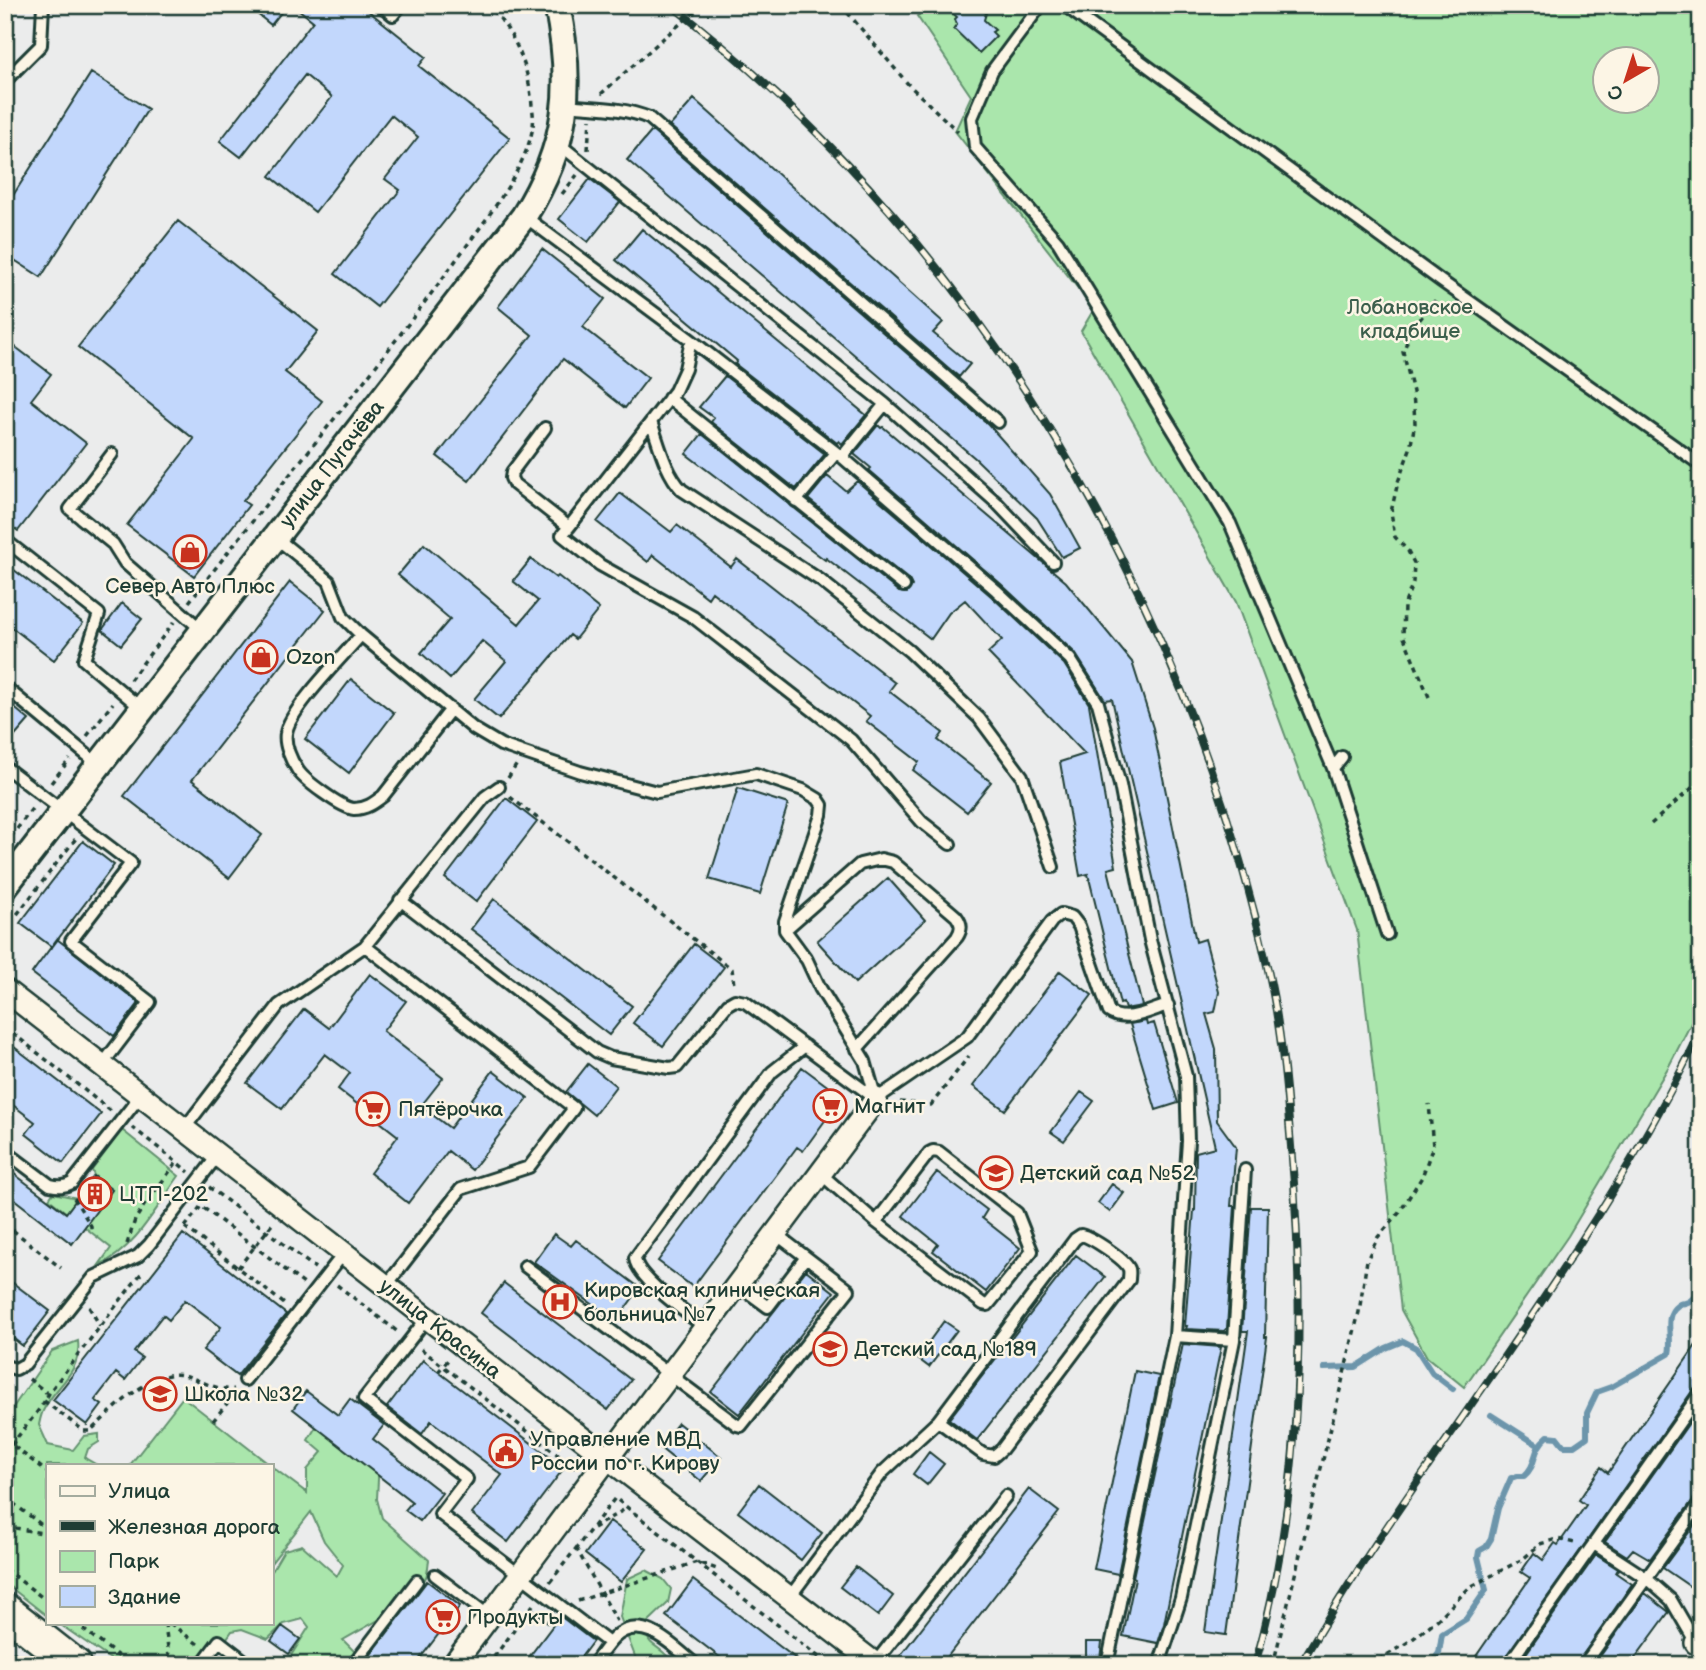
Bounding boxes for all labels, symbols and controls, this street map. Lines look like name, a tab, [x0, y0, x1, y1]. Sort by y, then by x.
north arrow	[1590, 46, 1660, 116]
text: С	[1604, 79, 1629, 105]
park label: Лобановское кладбище	[1346, 295, 1473, 344]
street label: улица Пугачёва	[274, 395, 390, 533]
shop icon: Север Авто Плюс	[171, 533, 209, 571]
place label: Север Авто Плюс	[105, 574, 275, 599]
shop icon: Ozon	[242, 638, 280, 676]
place label: Ozon	[286, 645, 335, 670]
supermarket icon: Магнит	[811, 1087, 849, 1125]
supermarket icon: Пятёрочка	[354, 1090, 392, 1128]
place label: Магнит	[854, 1094, 926, 1119]
place label: Пятёрочка	[398, 1097, 504, 1122]
school or university icon: Детский сад №52	[977, 1154, 1015, 1192]
place label: Детский сад №52	[1020, 1161, 1195, 1186]
building icon: ЦТП-202	[76, 1175, 114, 1213]
place label: ЦТП-202	[119, 1182, 208, 1207]
street label: улица Красина	[374, 1274, 506, 1385]
place label: Кировская клиническая больница №7	[584, 1278, 820, 1327]
hospital icon: Кировская клиническая больница №7	[541, 1283, 579, 1321]
school or university icon: Детский сад №189	[811, 1330, 849, 1368]
place label: Детский сад №189	[854, 1337, 1037, 1362]
school or university icon: Школа №32	[141, 1375, 179, 1413]
place label: Школа №32	[184, 1382, 304, 1407]
place label: Управление МВД России по г. Кирову	[530, 1427, 720, 1476]
public building icon: Управление МВД России по г. Кирову	[487, 1432, 525, 1470]
legend	[46, 1464, 273, 1624]
text: Улица	[108, 1479, 171, 1504]
text: Железная дорога	[108, 1515, 281, 1540]
text: Парк	[108, 1549, 159, 1574]
text: Здание	[108, 1585, 181, 1610]
supermarket icon: Продукты	[424, 1598, 462, 1636]
place label: Продукты	[467, 1605, 563, 1630]

